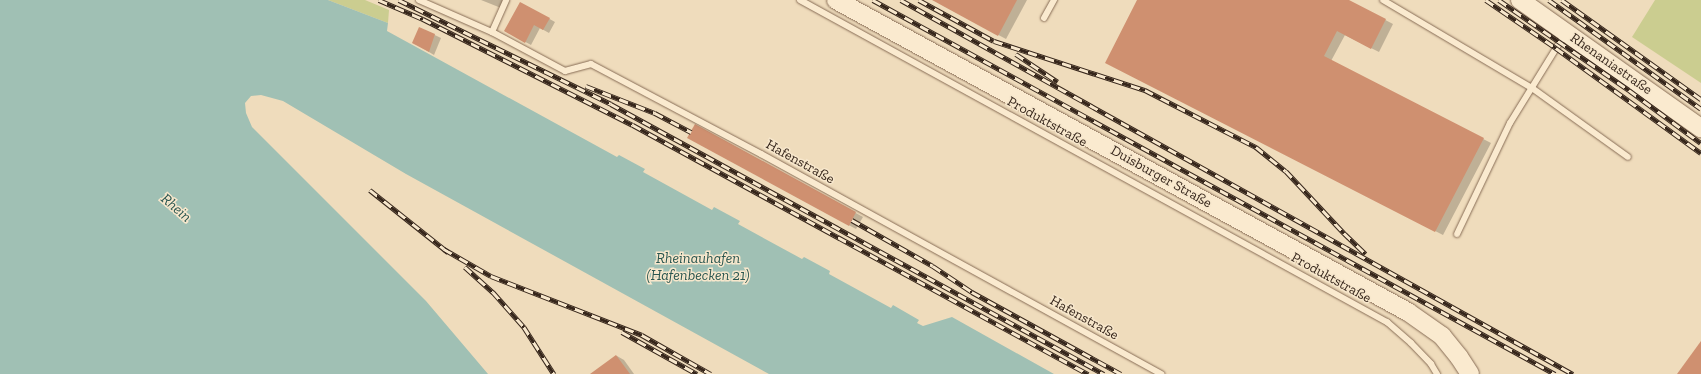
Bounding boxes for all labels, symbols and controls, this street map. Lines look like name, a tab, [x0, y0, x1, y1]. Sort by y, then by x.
street label: Rhenaniastraße	[1567, 30, 1655, 98]
street label: Produktstraße	[1004, 93, 1090, 151]
street label: Hafenstraße	[763, 136, 837, 188]
street label: Duisburger Straße	[1107, 142, 1215, 212]
water label: Rhein	[157, 190, 195, 226]
water label: Rheinauhafen (Hafenbecken 21)	[646, 249, 750, 284]
street label: Produktstraße	[1288, 249, 1374, 307]
street label: Hafenstraße	[1047, 292, 1121, 344]

